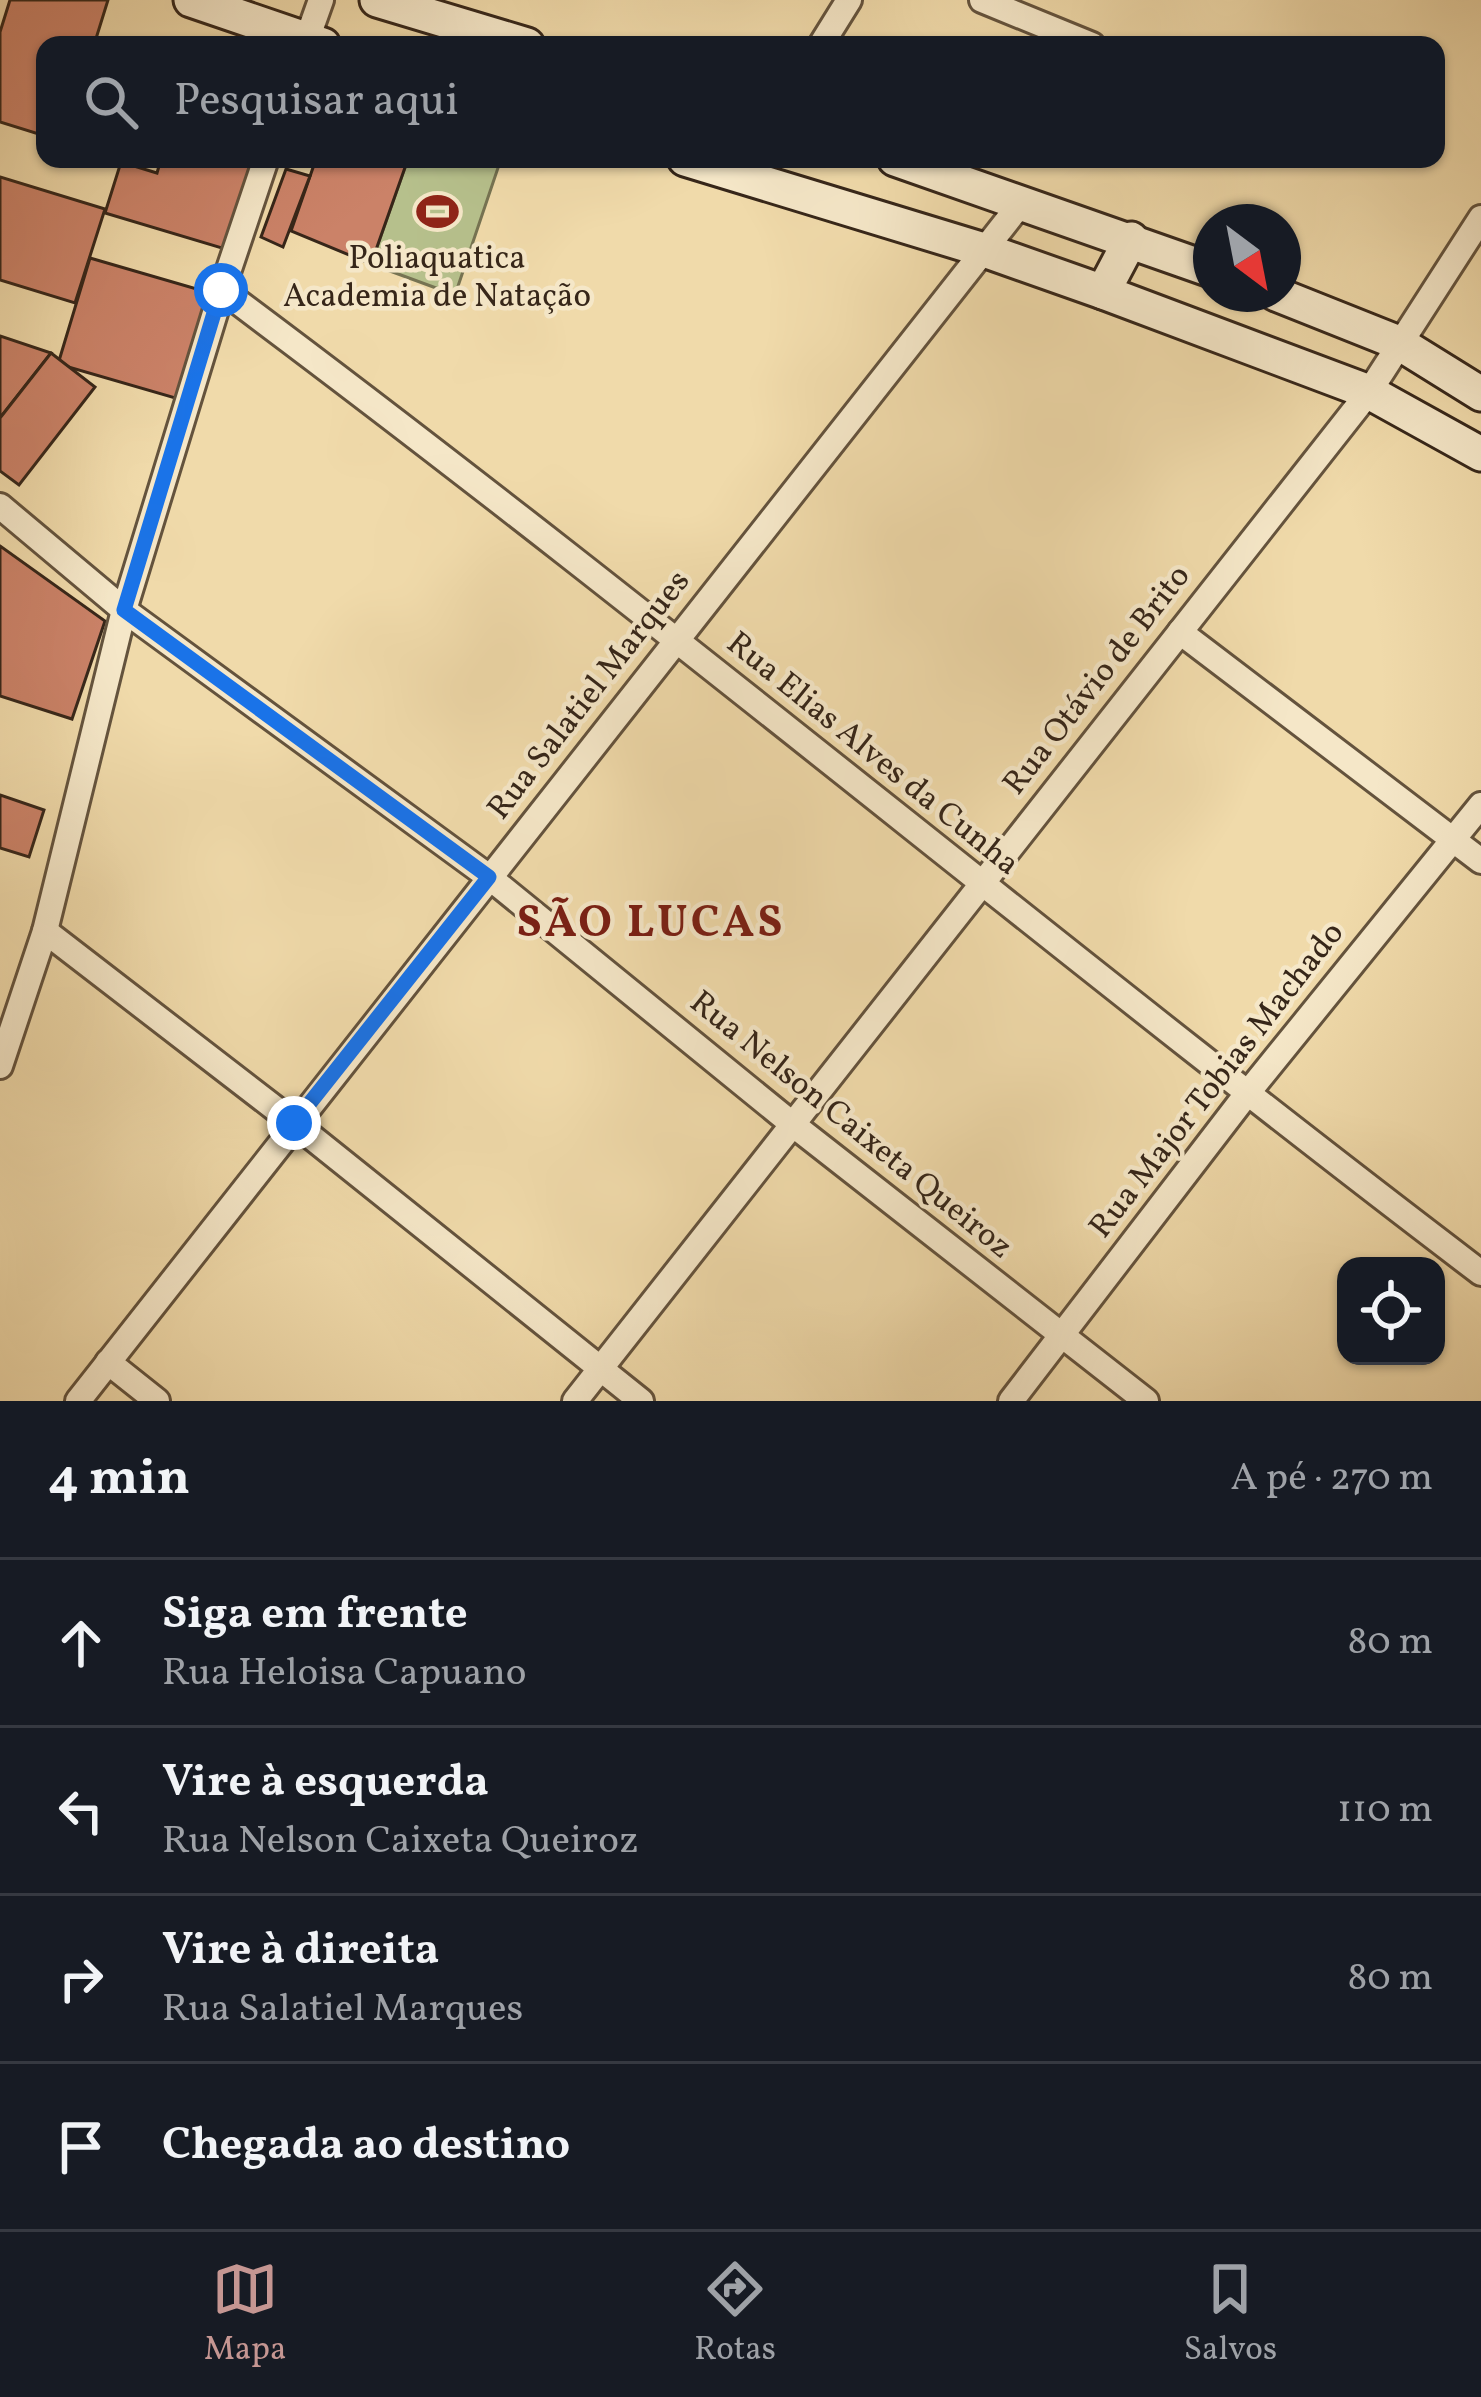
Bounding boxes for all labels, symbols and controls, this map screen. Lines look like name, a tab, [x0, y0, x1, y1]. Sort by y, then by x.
search box	[36, 36, 1445, 168]
icon: search	[78, 69, 144, 135]
text: Pesquisar aqui	[174, 71, 459, 134]
sports icon: Poliaquatica Academia de Natação	[414, 189, 460, 235]
north arrow	[1193, 204, 1301, 312]
place label: Poliaquatica Academia de Natação	[283, 237, 591, 321]
route start	[194, 263, 248, 317]
street label: Rua Otávio de Brito	[993, 556, 1203, 806]
street label: Rua Salatiel Marques	[478, 561, 702, 831]
street label: Rua Elias Alves da Cunha	[716, 622, 1028, 888]
district label: SÃO LUCAS	[517, 893, 785, 956]
street label: Rua Major Tobias Machado	[1080, 913, 1356, 1249]
street label: Rua Nelson Caixeta Queiroz	[679, 981, 1021, 1271]
route end	[267, 1096, 321, 1150]
map controls	[1337, 1257, 1445, 1365]
button: locate	[1337, 1257, 1445, 1365]
text: 4 min	[48, 1444, 190, 1515]
text: A pé · 270 m	[1231, 1452, 1433, 1506]
text: Siga em frente	[162, 1584, 468, 1647]
icon: ahead	[48, 1610, 114, 1676]
text: 80 m	[1347, 1616, 1433, 1670]
text: Rua Heloisa Capuano	[162, 1647, 527, 1701]
text: Vire à esquerda	[162, 1752, 489, 1815]
icon: left	[48, 1778, 114, 1844]
text: 110 m	[1337, 1784, 1433, 1838]
text: Rua Nelson Caixeta Queiroz	[162, 1815, 638, 1869]
text: Vire à direita	[162, 1920, 439, 1983]
icon: right	[48, 1946, 114, 2012]
text: 80 m	[1347, 1952, 1433, 2006]
text: Rua Salatiel Marques	[162, 1983, 523, 2037]
icon: arrive	[48, 2114, 114, 2180]
text: Chegada ao destino	[162, 2115, 570, 2178]
tab: Mapa	[204, 2256, 286, 2374]
tab: Rotas	[694, 2256, 776, 2374]
tab: Salvos	[1184, 2256, 1277, 2374]

